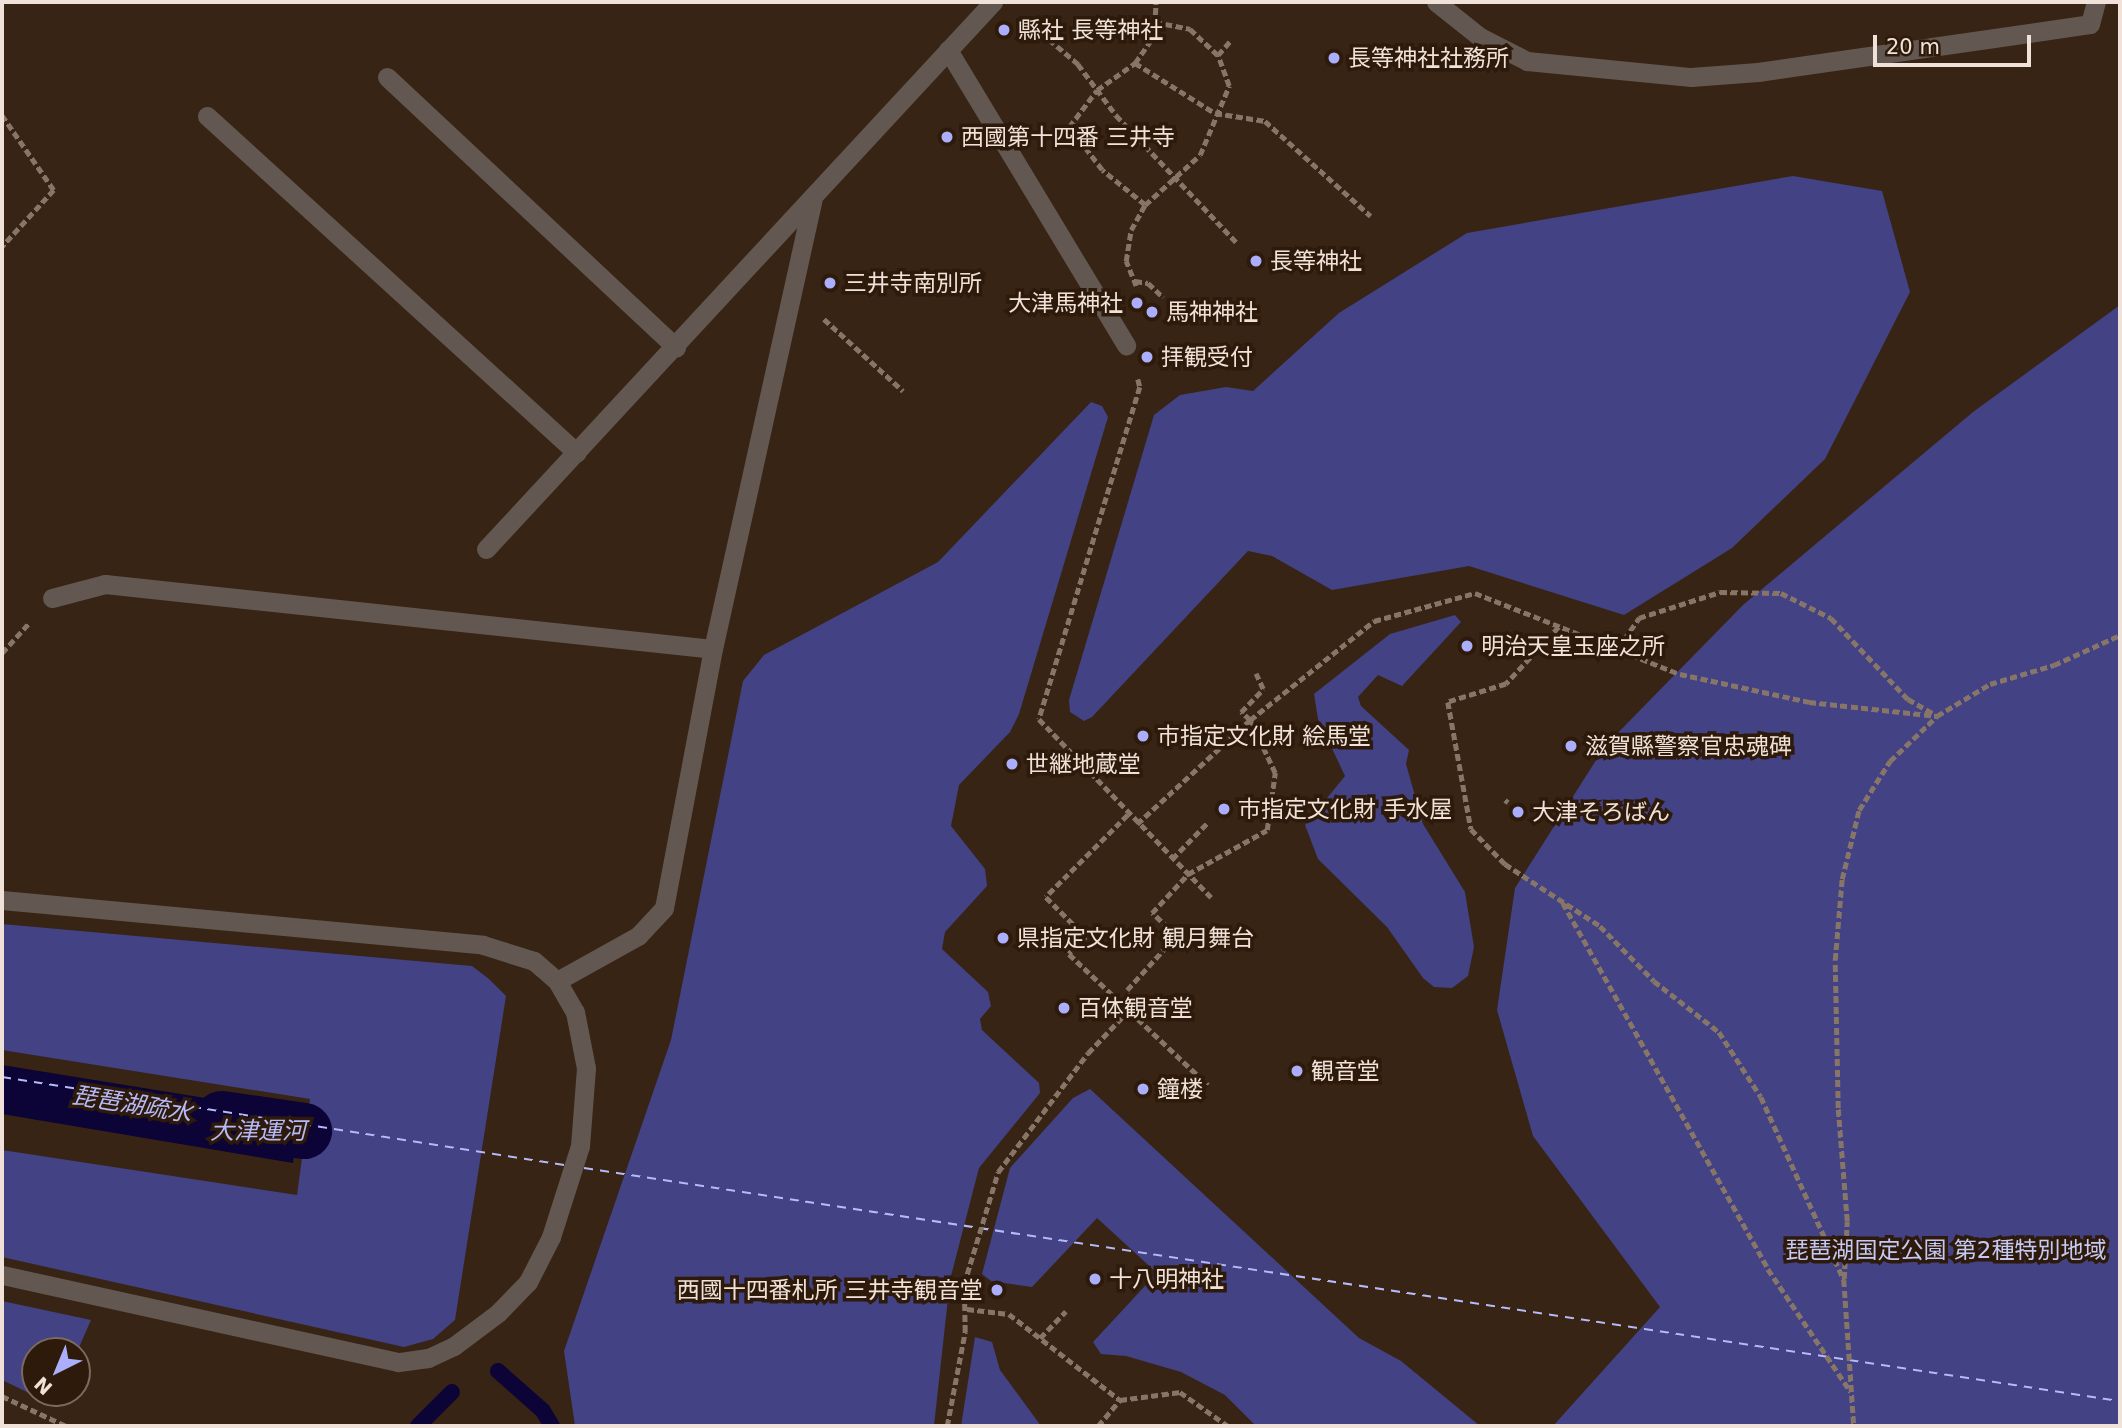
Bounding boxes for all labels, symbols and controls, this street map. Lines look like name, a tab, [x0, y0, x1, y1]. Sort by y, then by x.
place label: 縣社 長等神社	[1018, 16, 1163, 44]
scale bar	[1877, 21, 2035, 65]
marker: 縣社 長等神社	[996, 22, 1012, 38]
text: 20 m	[1886, 35, 1940, 59]
place label: 長等神社社務所	[1348, 44, 1509, 72]
marker: 長等神社社務所	[1326, 50, 1342, 66]
place label: 西國第十四番 三井寺	[961, 123, 1175, 151]
marker: 西國第十四番 三井寺	[939, 129, 955, 145]
place label: 長等神社	[1270, 247, 1362, 275]
marker: 長等神社	[1248, 253, 1264, 269]
place label: 三井寺南別所	[844, 269, 982, 297]
marker: 三井寺南別所	[822, 275, 838, 291]
place label: 大津馬神社	[1008, 289, 1123, 317]
marker: 大津馬神社	[1129, 295, 1145, 311]
place label: 馬神神社	[1166, 298, 1258, 326]
marker: 馬神神社	[1144, 304, 1160, 320]
place label: 拝観受付	[1161, 343, 1253, 371]
marker: 拝観受付	[1139, 349, 1155, 365]
place label: 明治天皇玉座之所	[1481, 632, 1665, 660]
marker: 明治天皇玉座之所	[1459, 638, 1475, 654]
place label: 市指定文化財 絵馬堂	[1157, 722, 1371, 750]
marker: 市指定文化財 絵馬堂	[1135, 728, 1151, 744]
place label: 滋賀縣警察官忠魂碑	[1585, 732, 1792, 760]
marker: 滋賀縣警察官忠魂碑	[1563, 738, 1579, 754]
place label: 世継地蔵堂	[1026, 750, 1141, 778]
marker: 世継地蔵堂	[1004, 756, 1020, 772]
place label: 市指定文化財 手水屋	[1238, 795, 1452, 823]
place label: 大津そろばん	[1532, 798, 1670, 826]
marker: 市指定文化財 手水屋	[1216, 801, 1232, 817]
marker: 大津そろばん	[1510, 804, 1526, 820]
place label: 県指定文化財 観月舞台	[1017, 924, 1254, 952]
marker: 県指定文化財 観月舞台	[995, 930, 1011, 946]
place label: 百体観音堂	[1078, 994, 1193, 1022]
marker: 百体観音堂	[1056, 1000, 1072, 1016]
place label: 観音堂	[1311, 1057, 1380, 1085]
marker: 観音堂	[1289, 1063, 1305, 1079]
place label: 鐘楼	[1157, 1075, 1203, 1103]
water label: 琵琶湖疏水	[70, 1081, 194, 1129]
marker: 鐘楼	[1135, 1081, 1151, 1097]
water label: 大津運河	[210, 1118, 306, 1146]
park label: 琵琶湖国定公園 第2種特別地域	[1786, 1236, 2106, 1264]
place label: 十八明神社	[1109, 1265, 1224, 1293]
marker: 十八明神社	[1087, 1271, 1103, 1287]
place label: 西國十四番札所 三井寺観音堂	[677, 1276, 983, 1304]
marker: 西國十四番札所 三井寺観音堂	[989, 1282, 1005, 1298]
north arrow	[21, 1337, 91, 1407]
text: N	[30, 1372, 56, 1399]

